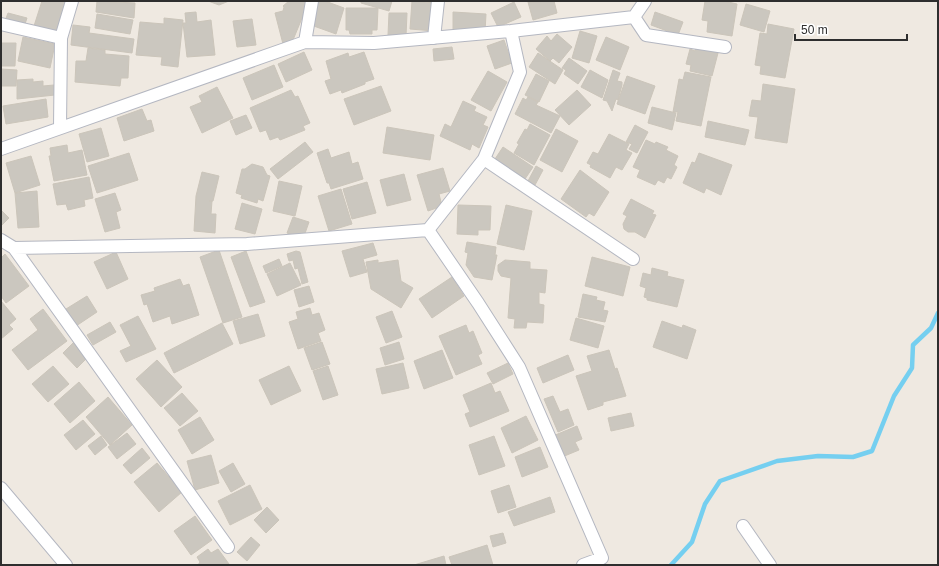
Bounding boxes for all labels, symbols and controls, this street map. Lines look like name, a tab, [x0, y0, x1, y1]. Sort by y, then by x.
scale bar	[795, 16, 907, 42]
text: 50 m	[801, 23, 828, 37]

